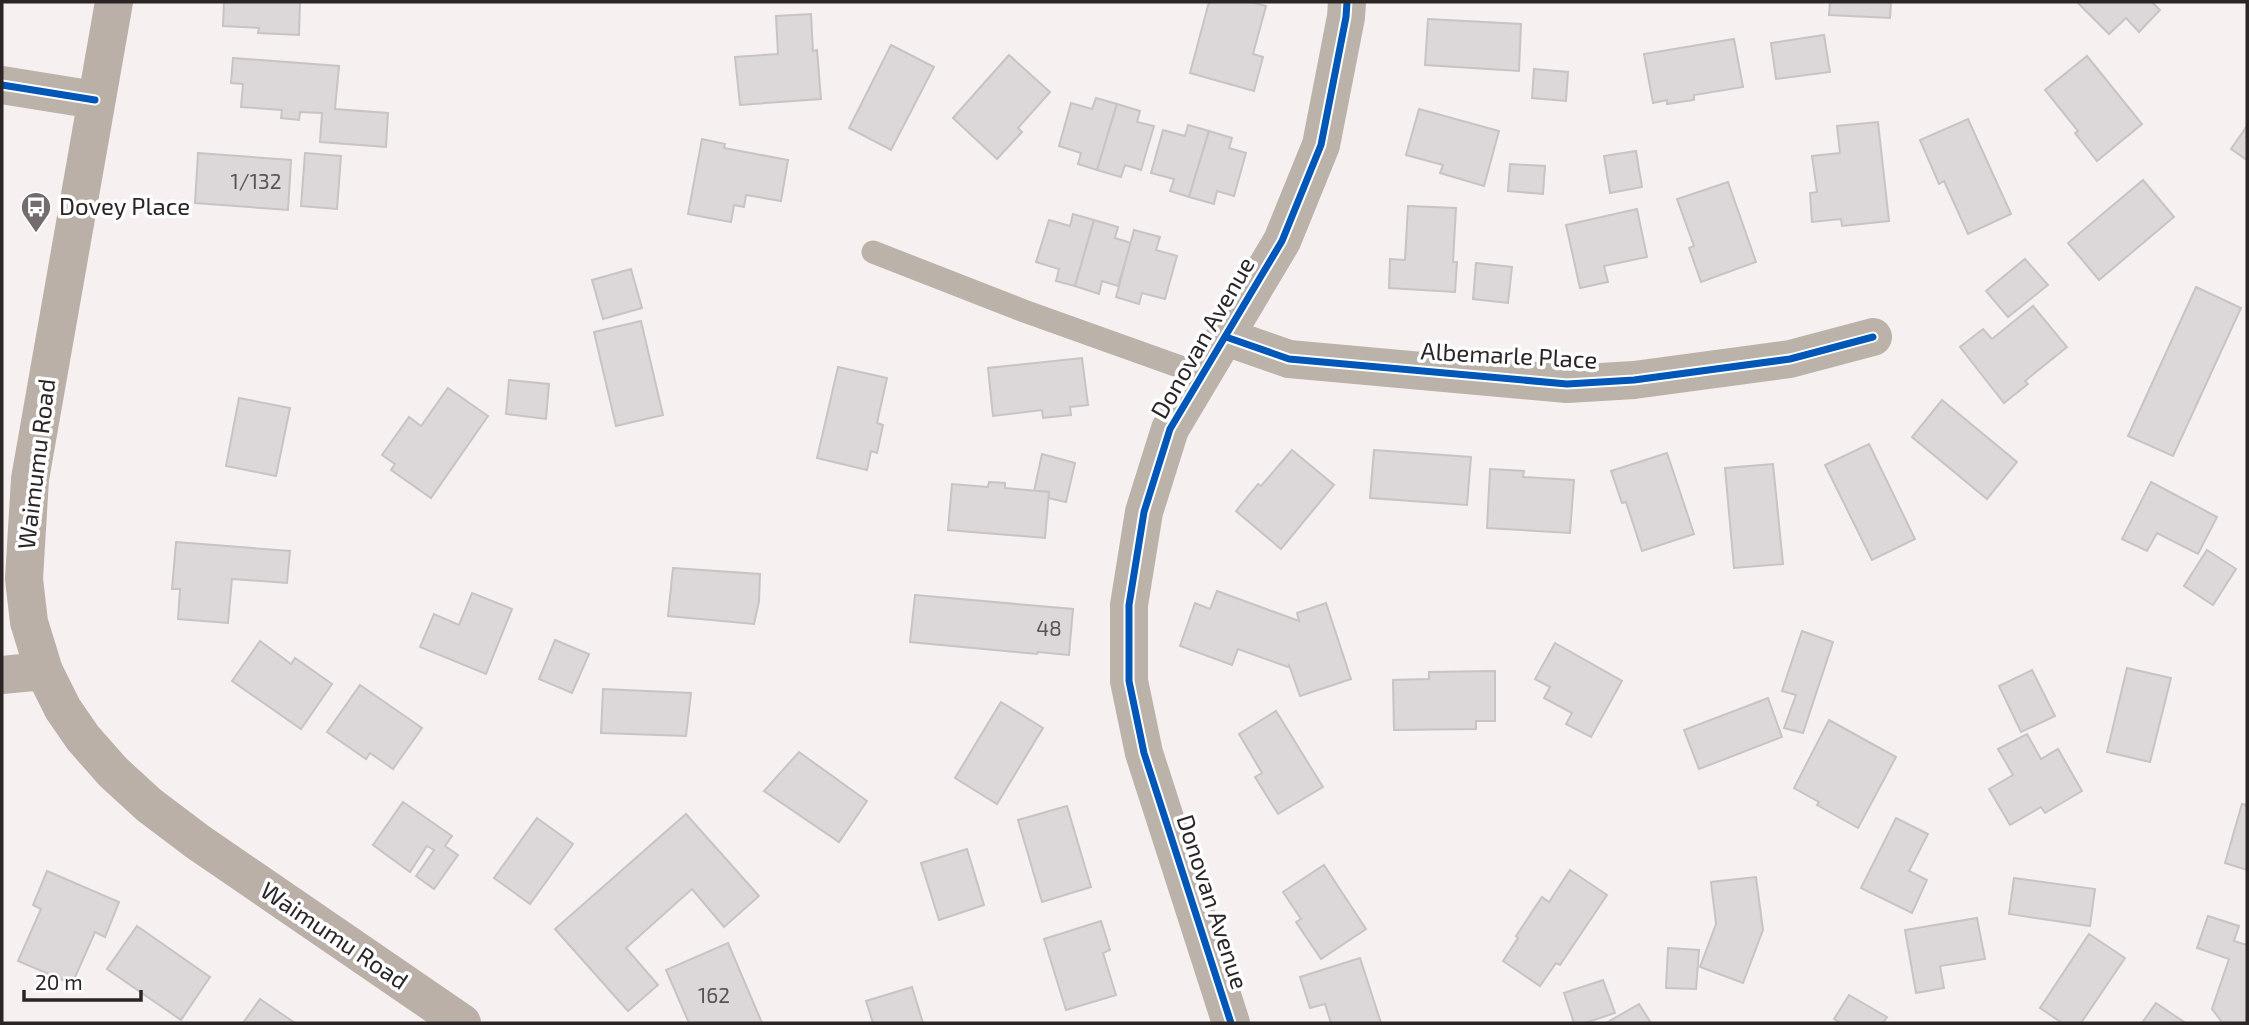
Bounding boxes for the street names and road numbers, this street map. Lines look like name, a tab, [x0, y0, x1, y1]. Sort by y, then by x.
street label: Donovan Avenue	[1144, 251, 1260, 423]
street label: Albemarle Place	[1420, 335, 1598, 374]
street label: Waimumu Road	[11, 377, 60, 551]
street label: Donovan Avenue	[1172, 811, 1255, 993]
street label: Waimumu Road	[256, 875, 414, 995]

